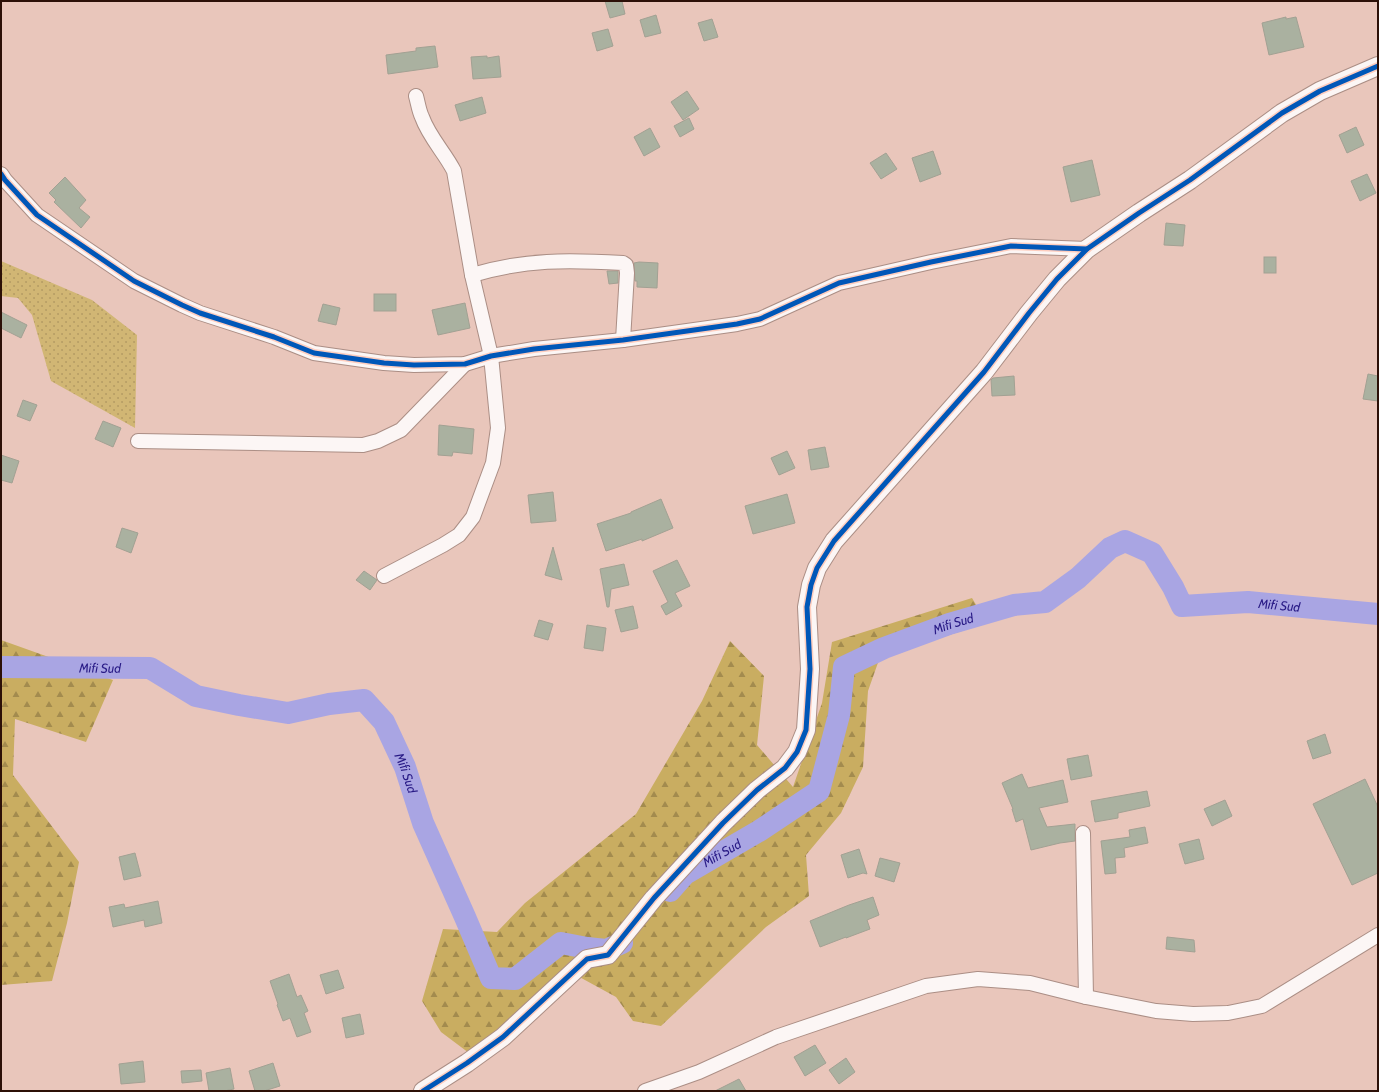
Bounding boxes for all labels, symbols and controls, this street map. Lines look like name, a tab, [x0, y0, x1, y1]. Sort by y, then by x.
water label: Mifi Sud	[1257, 595, 1301, 615]
water label: Mifi Sud	[930, 609, 976, 638]
water label: Mifi Sud	[78, 660, 121, 676]
water label: Mifi Sud	[391, 749, 421, 795]
water label: Mifi Sud	[699, 835, 744, 871]

